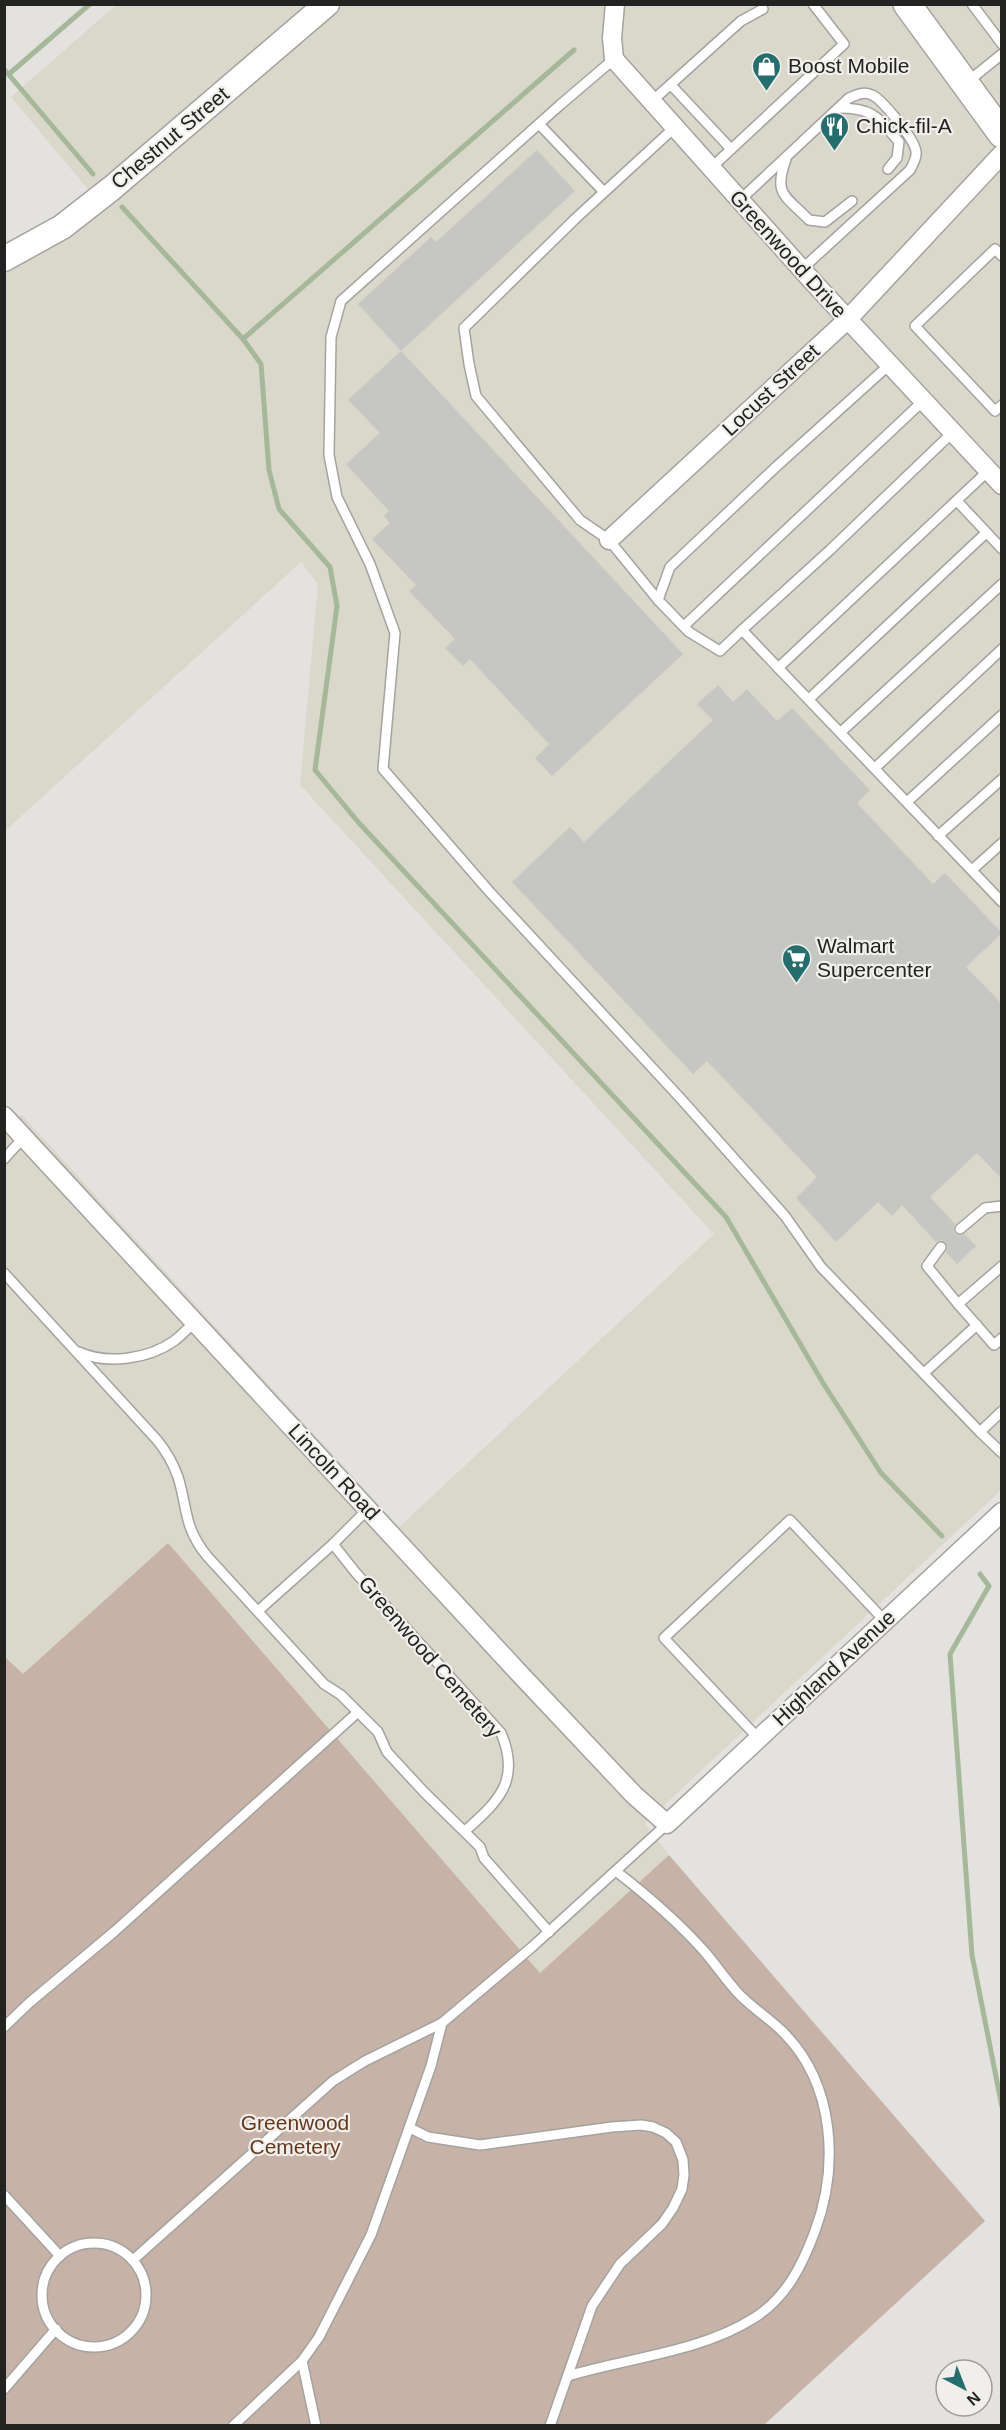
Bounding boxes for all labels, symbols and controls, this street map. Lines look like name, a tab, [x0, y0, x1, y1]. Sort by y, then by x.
shop icon: Boost Mobile	[751, 50, 783, 92]
place label: Boost Mobile	[788, 54, 909, 77]
street label: Chestnut Street	[106, 82, 233, 193]
restaurant icon: Chick-fil-A	[819, 110, 851, 152]
place label: Chick-fil-A	[856, 114, 952, 137]
street label: Greenwood Drive	[725, 185, 852, 322]
street label: Locust Street	[718, 339, 824, 440]
place label: Walmart Supercenter	[817, 934, 931, 981]
supermarket icon: Walmart Supercenter	[780, 942, 812, 984]
street label: Lincoln Road	[284, 1419, 385, 1524]
street label: Greenwood Cemetery	[354, 1572, 507, 1742]
street label: Highland Avenue	[768, 1605, 899, 1730]
park label: Greenwood Cemetery	[241, 2111, 349, 2158]
north arrow	[934, 2358, 994, 2418]
text: N	[964, 2389, 984, 2409]

